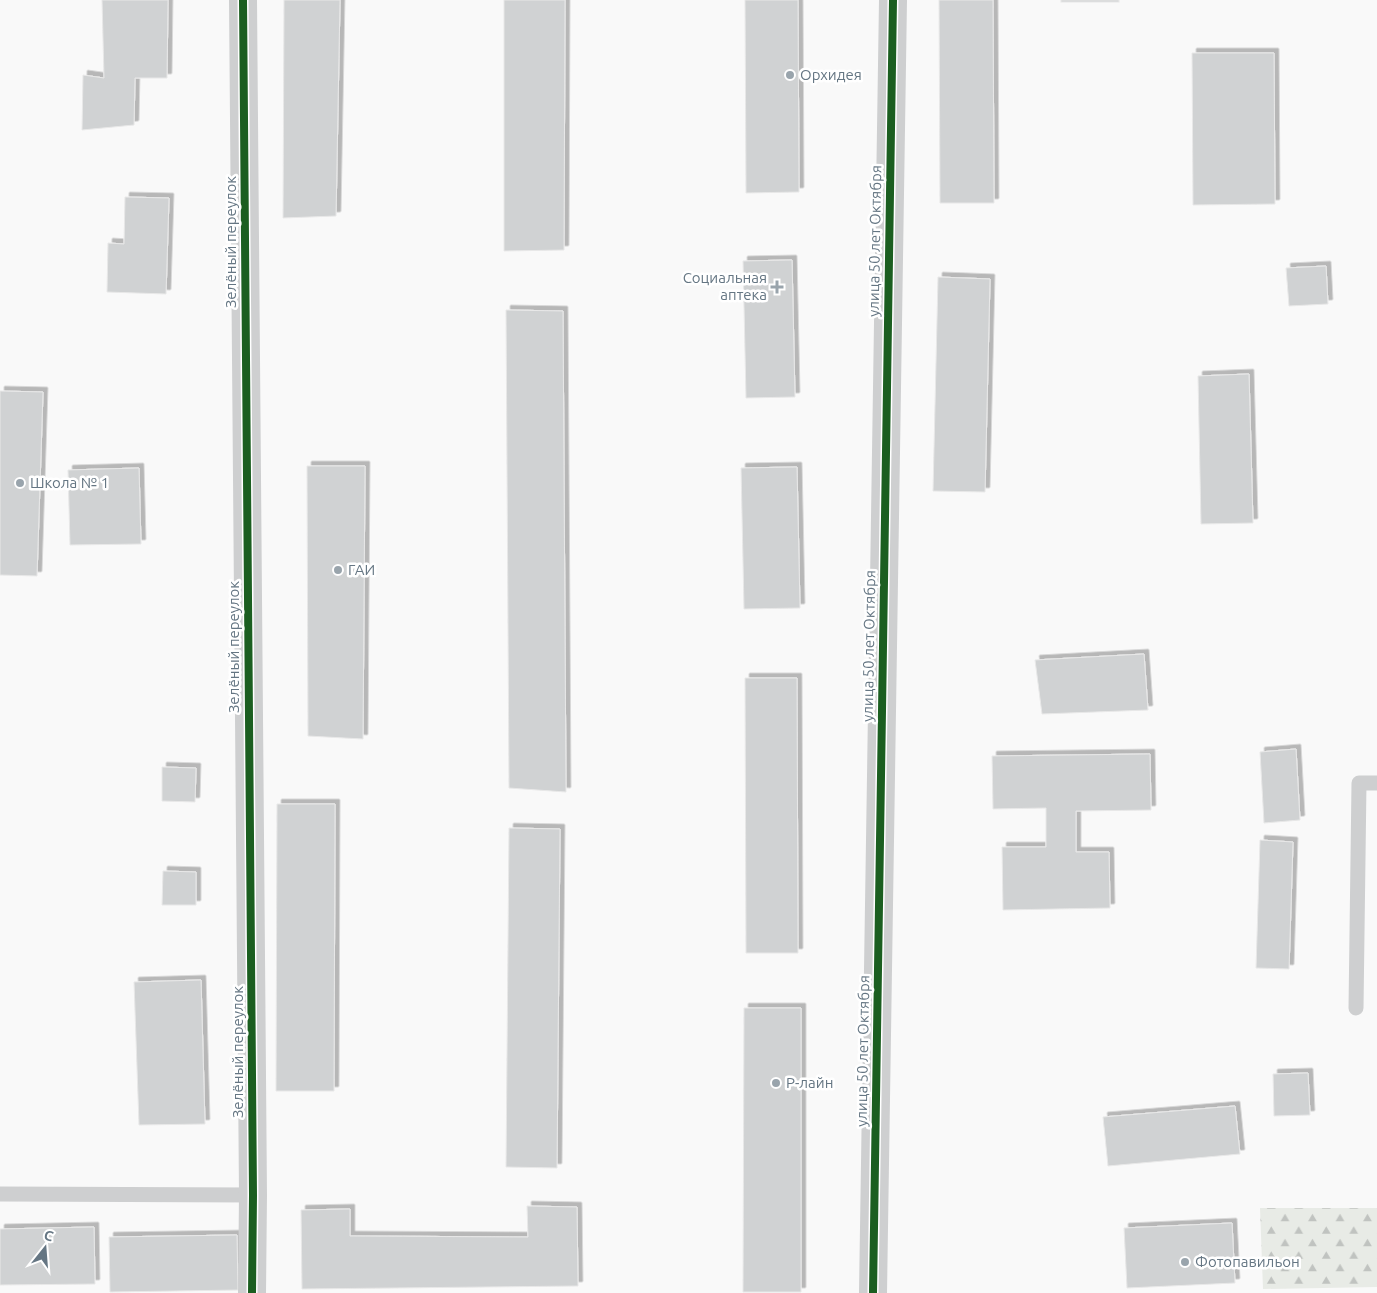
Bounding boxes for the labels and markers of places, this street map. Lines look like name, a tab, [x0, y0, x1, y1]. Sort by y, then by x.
place label: Орхидея	[800, 66, 862, 83]
marker: Орхидея	[784, 69, 796, 81]
place label: Социальная аптека	[683, 269, 767, 303]
marker: Социальная аптека	[771, 281, 783, 293]
place label: Школа № 1	[30, 474, 109, 491]
marker: Школа № 1	[14, 477, 26, 489]
place label: ГАИ	[348, 561, 375, 578]
marker: ГАИ	[332, 564, 344, 576]
place label: Р-лайн	[786, 1074, 833, 1091]
marker: Р-лайн	[770, 1077, 782, 1089]
place label: Фотопавильон	[1195, 1253, 1300, 1270]
marker: Фотопавильон	[1179, 1256, 1191, 1268]

